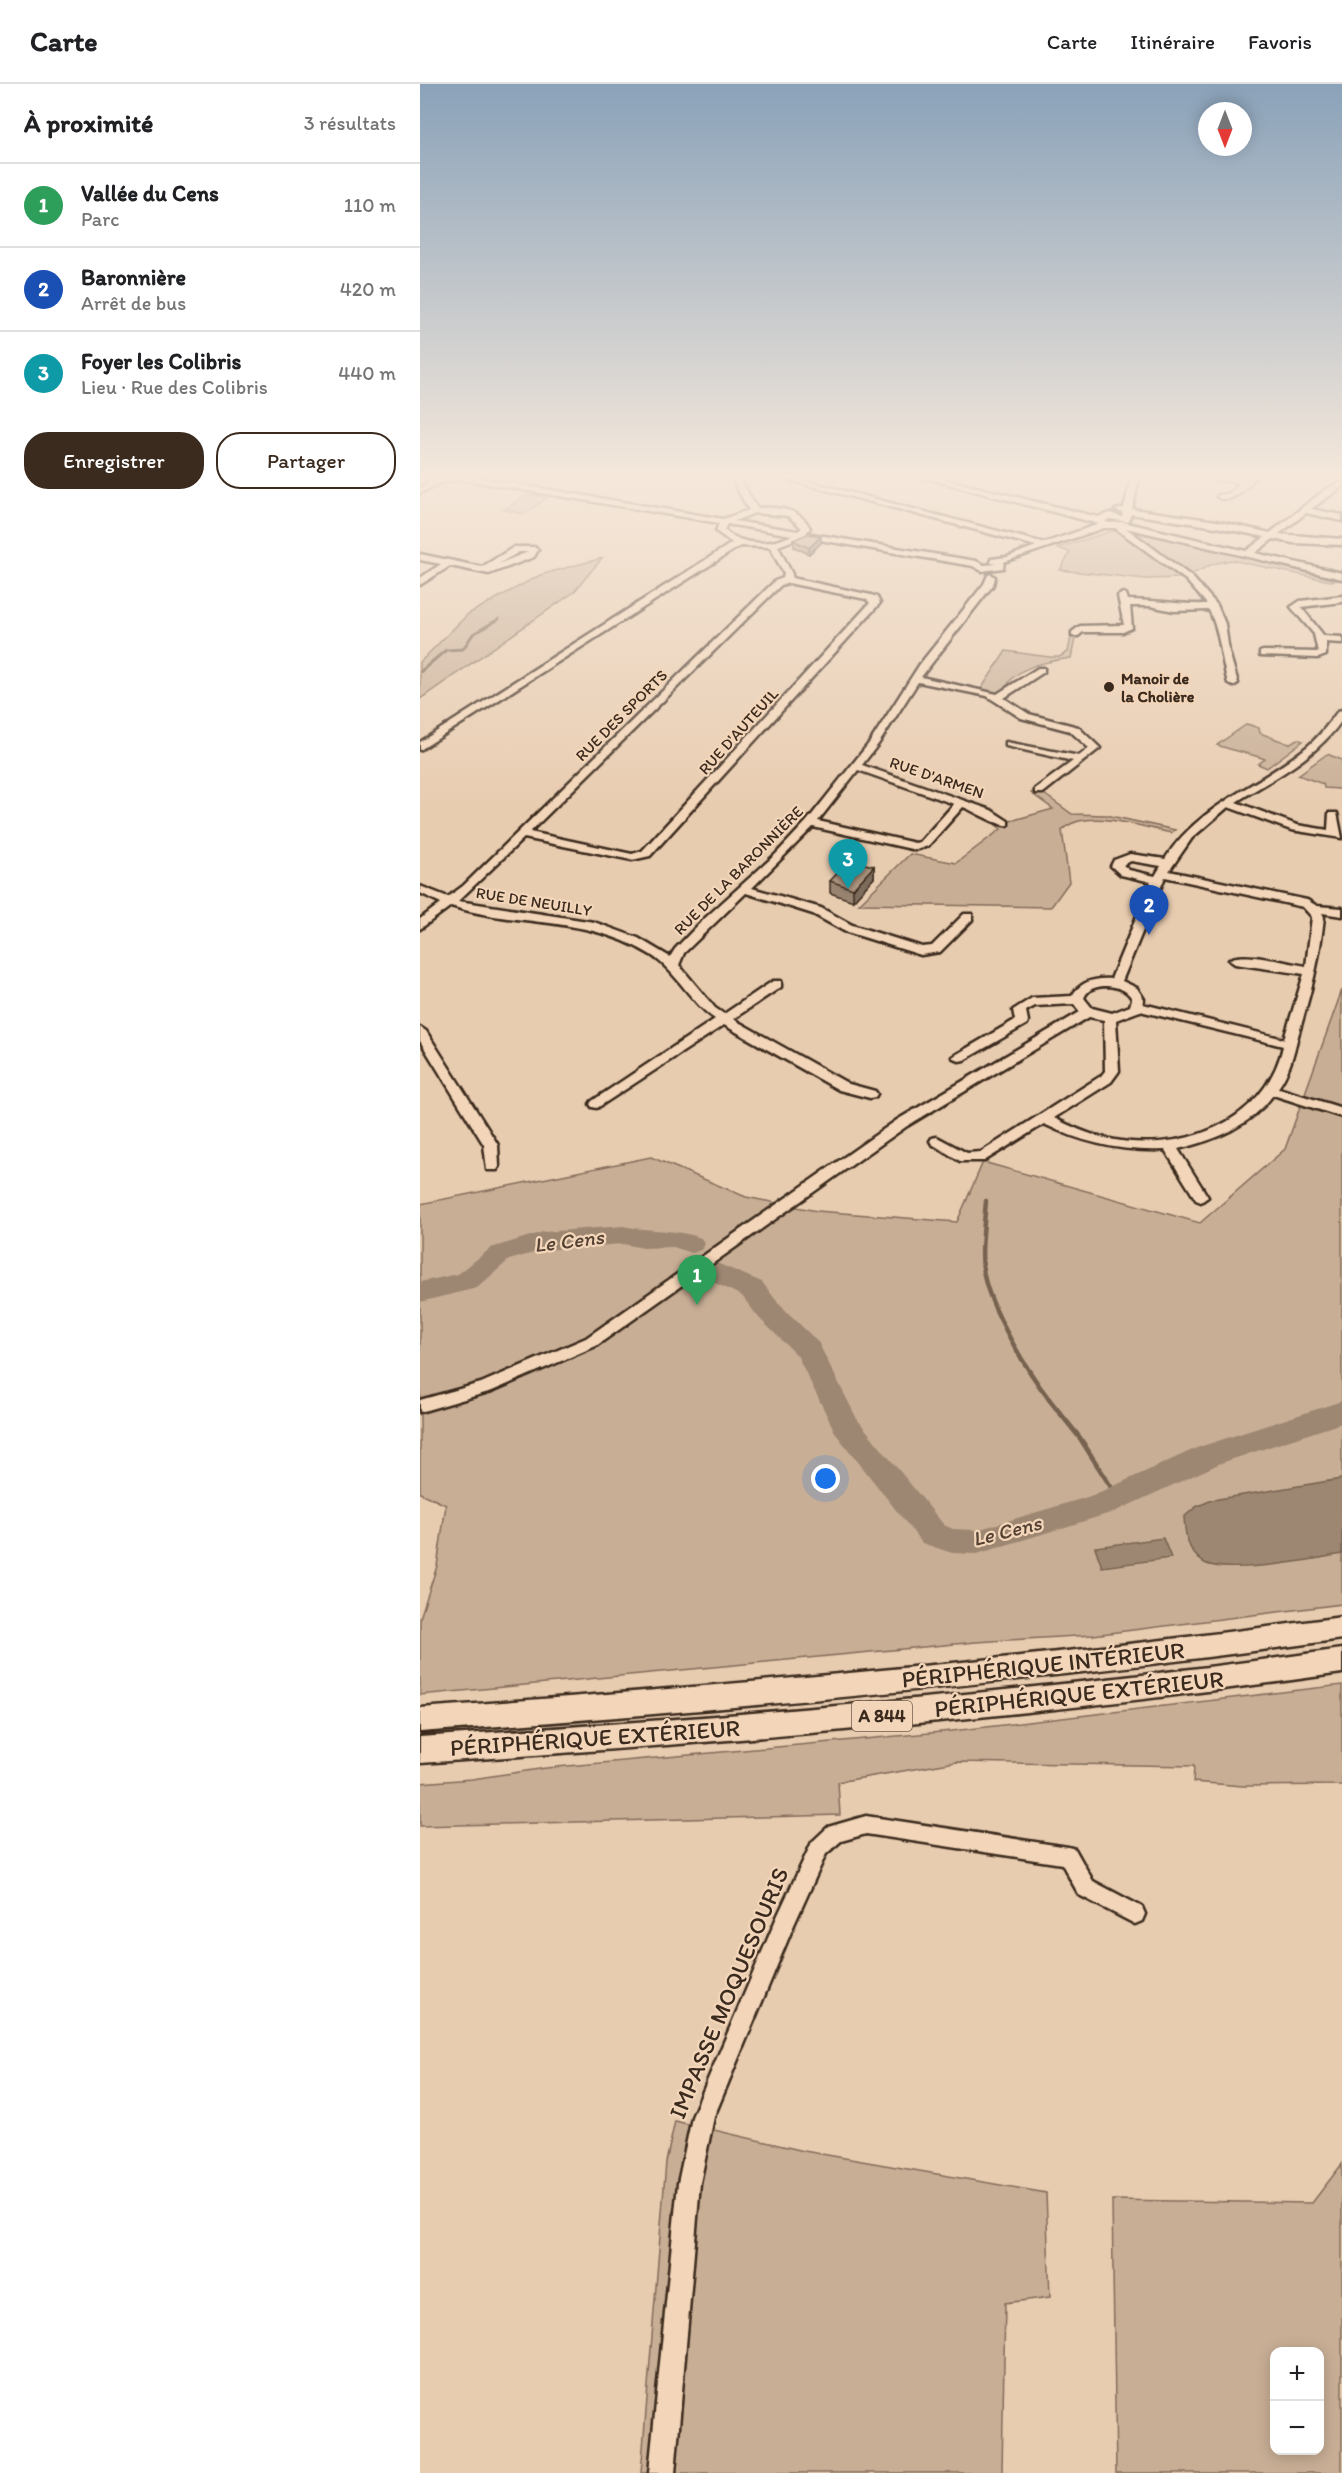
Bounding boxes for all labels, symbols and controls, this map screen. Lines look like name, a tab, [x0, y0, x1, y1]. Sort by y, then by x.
text: Carte	[30, 24, 97, 58]
text: Carte	[1047, 29, 1097, 54]
text: Itinéraire	[1130, 29, 1215, 54]
text: Favoris	[1248, 29, 1312, 54]
north arrow	[1198, 102, 1252, 156]
text: À proximité	[24, 107, 153, 139]
text: 3 résultats	[304, 111, 396, 135]
text: Vallée du Cens	[81, 180, 219, 207]
text: 1	[39, 193, 48, 217]
text: 110 m	[344, 193, 396, 217]
text: Parc	[81, 207, 119, 231]
text: Baronnière	[81, 264, 186, 291]
text: 2	[38, 277, 49, 301]
text: 420 m	[340, 277, 396, 301]
text: Arrêt de bus	[81, 291, 186, 315]
text: Foyer les Colibris	[81, 348, 241, 375]
text: 3	[38, 361, 49, 385]
text: 440 m	[338, 361, 396, 385]
text: Lieu · Rue des Colibris	[81, 375, 268, 399]
button: Enregistrer	[24, 432, 204, 489]
button: Partager	[216, 432, 396, 489]
street label: RUE DES SPORTS	[572, 666, 671, 765]
place label: Manoir de la Cholière	[1121, 669, 1195, 706]
marker: Manoir de la Cholière	[1102, 680, 1116, 694]
street label: RUE D'AUTEUIL	[695, 684, 782, 778]
street label: RUE D'ARMEN	[887, 752, 986, 802]
street label: RUE DE LA BARONNIÈRE	[670, 802, 807, 939]
pin: 3	[828, 840, 868, 889]
street label: RUE DE NEUILLY	[475, 883, 593, 920]
pin: 2	[1130, 886, 1168, 935]
water label: Le Cens	[533, 1224, 607, 1257]
pin: 1	[678, 1256, 716, 1305]
your location	[811, 1464, 840, 1493]
water label: Le Cens	[970, 1510, 1045, 1551]
street label: PÉRIPHÉRIQUE INTÉRIEUR	[900, 1635, 1186, 1694]
street label: PÉRIPHÉRIQUE EXTÉRIEUR	[933, 1664, 1225, 1723]
road number: A 844	[852, 1701, 912, 1731]
street label: PÉRIPHÉRIQUE EXTÉRIEUR	[449, 1713, 741, 1762]
street label: IMPASSE MOQUESOURIS	[662, 1863, 795, 2123]
map controls	[1270, 2347, 1324, 2455]
button: +	[1270, 2347, 1324, 2401]
button: −	[1270, 2401, 1324, 2455]

